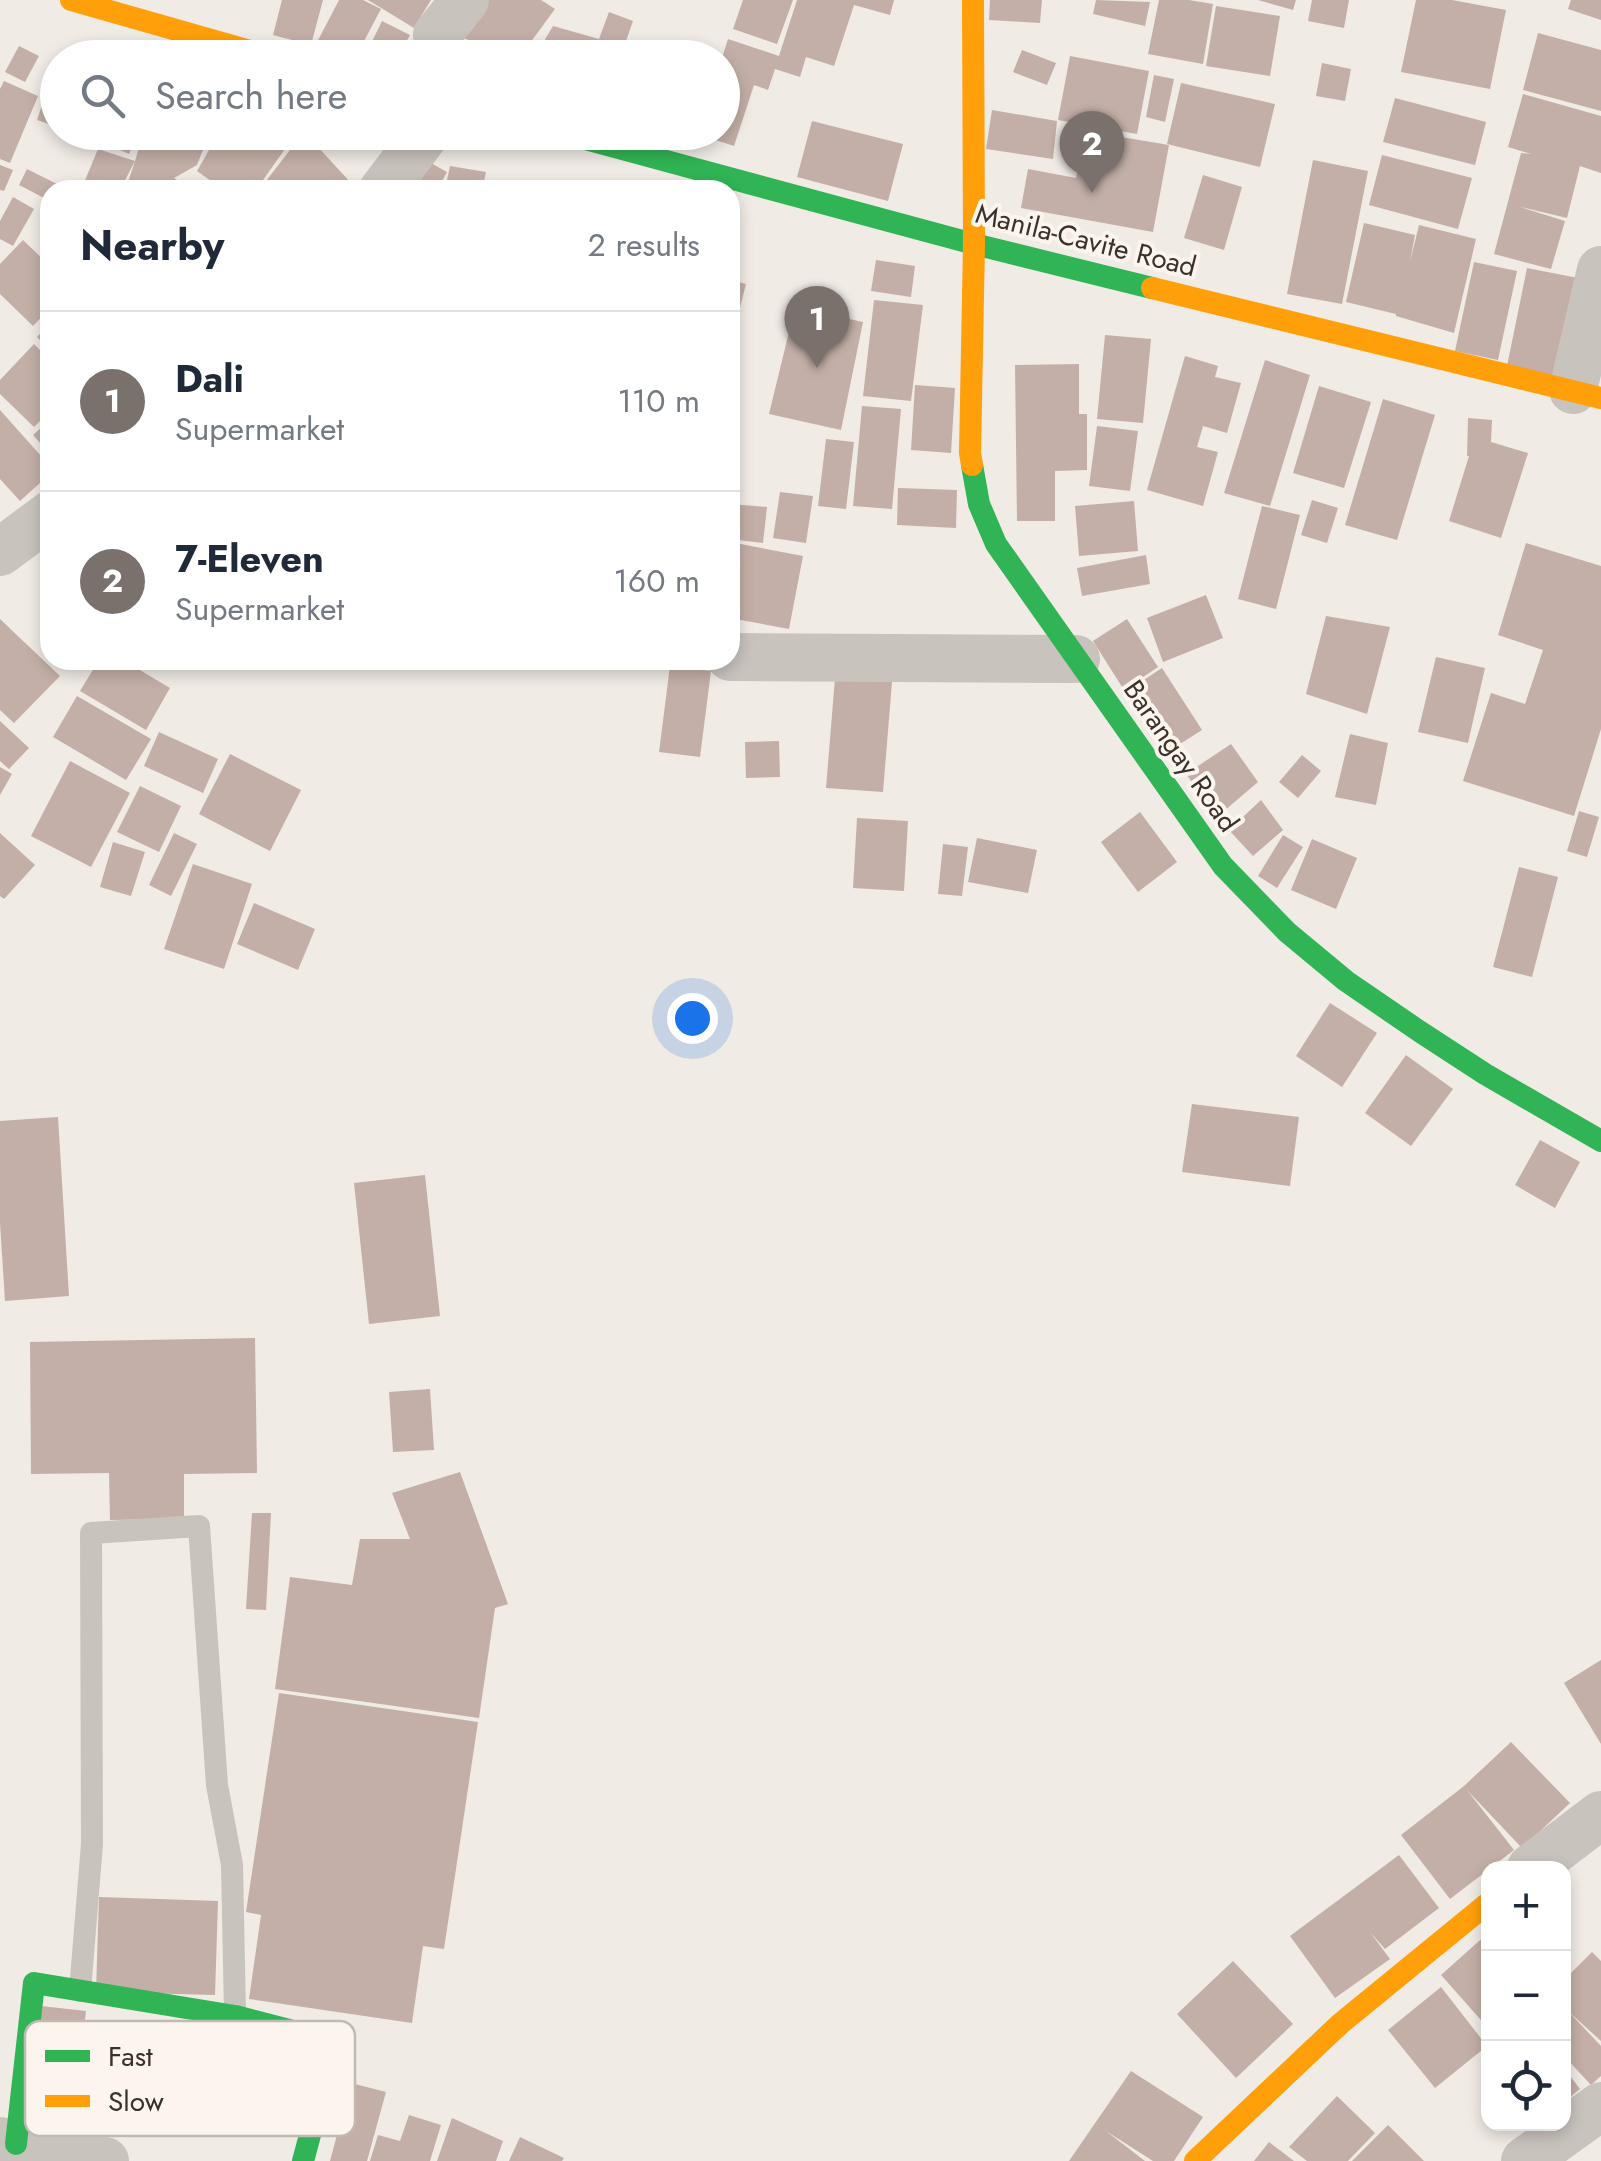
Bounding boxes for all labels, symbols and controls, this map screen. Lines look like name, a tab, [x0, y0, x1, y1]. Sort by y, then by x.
search box	[40, 40, 740, 150]
icon: search	[75, 68, 130, 123]
text: Search here	[155, 68, 347, 123]
pin: 2	[1060, 110, 1124, 193]
street label: Manila-Cavite Road	[971, 193, 1201, 287]
text: Nearby	[80, 215, 224, 276]
text: 2 results	[588, 222, 700, 268]
pin: 1	[784, 286, 850, 368]
text: Dali	[175, 351, 244, 406]
text: 1	[104, 378, 121, 424]
text: 110 m	[617, 378, 700, 424]
text: Supermarket	[175, 406, 344, 452]
text: 7-Eleven	[175, 531, 324, 586]
text: 2	[102, 558, 123, 604]
text: 160 m	[613, 558, 700, 604]
text: Supermarket	[175, 586, 344, 632]
street label: Barangay Road	[1113, 672, 1249, 840]
your location	[667, 993, 718, 1044]
map controls	[1481, 1861, 1571, 2131]
button: +	[1481, 1861, 1571, 1951]
button: −	[1481, 1951, 1571, 2041]
legend	[25, 2021, 355, 2136]
text: Fast	[108, 2036, 153, 2077]
button: locate	[1481, 2041, 1571, 2131]
text: Slow	[108, 2081, 164, 2122]

